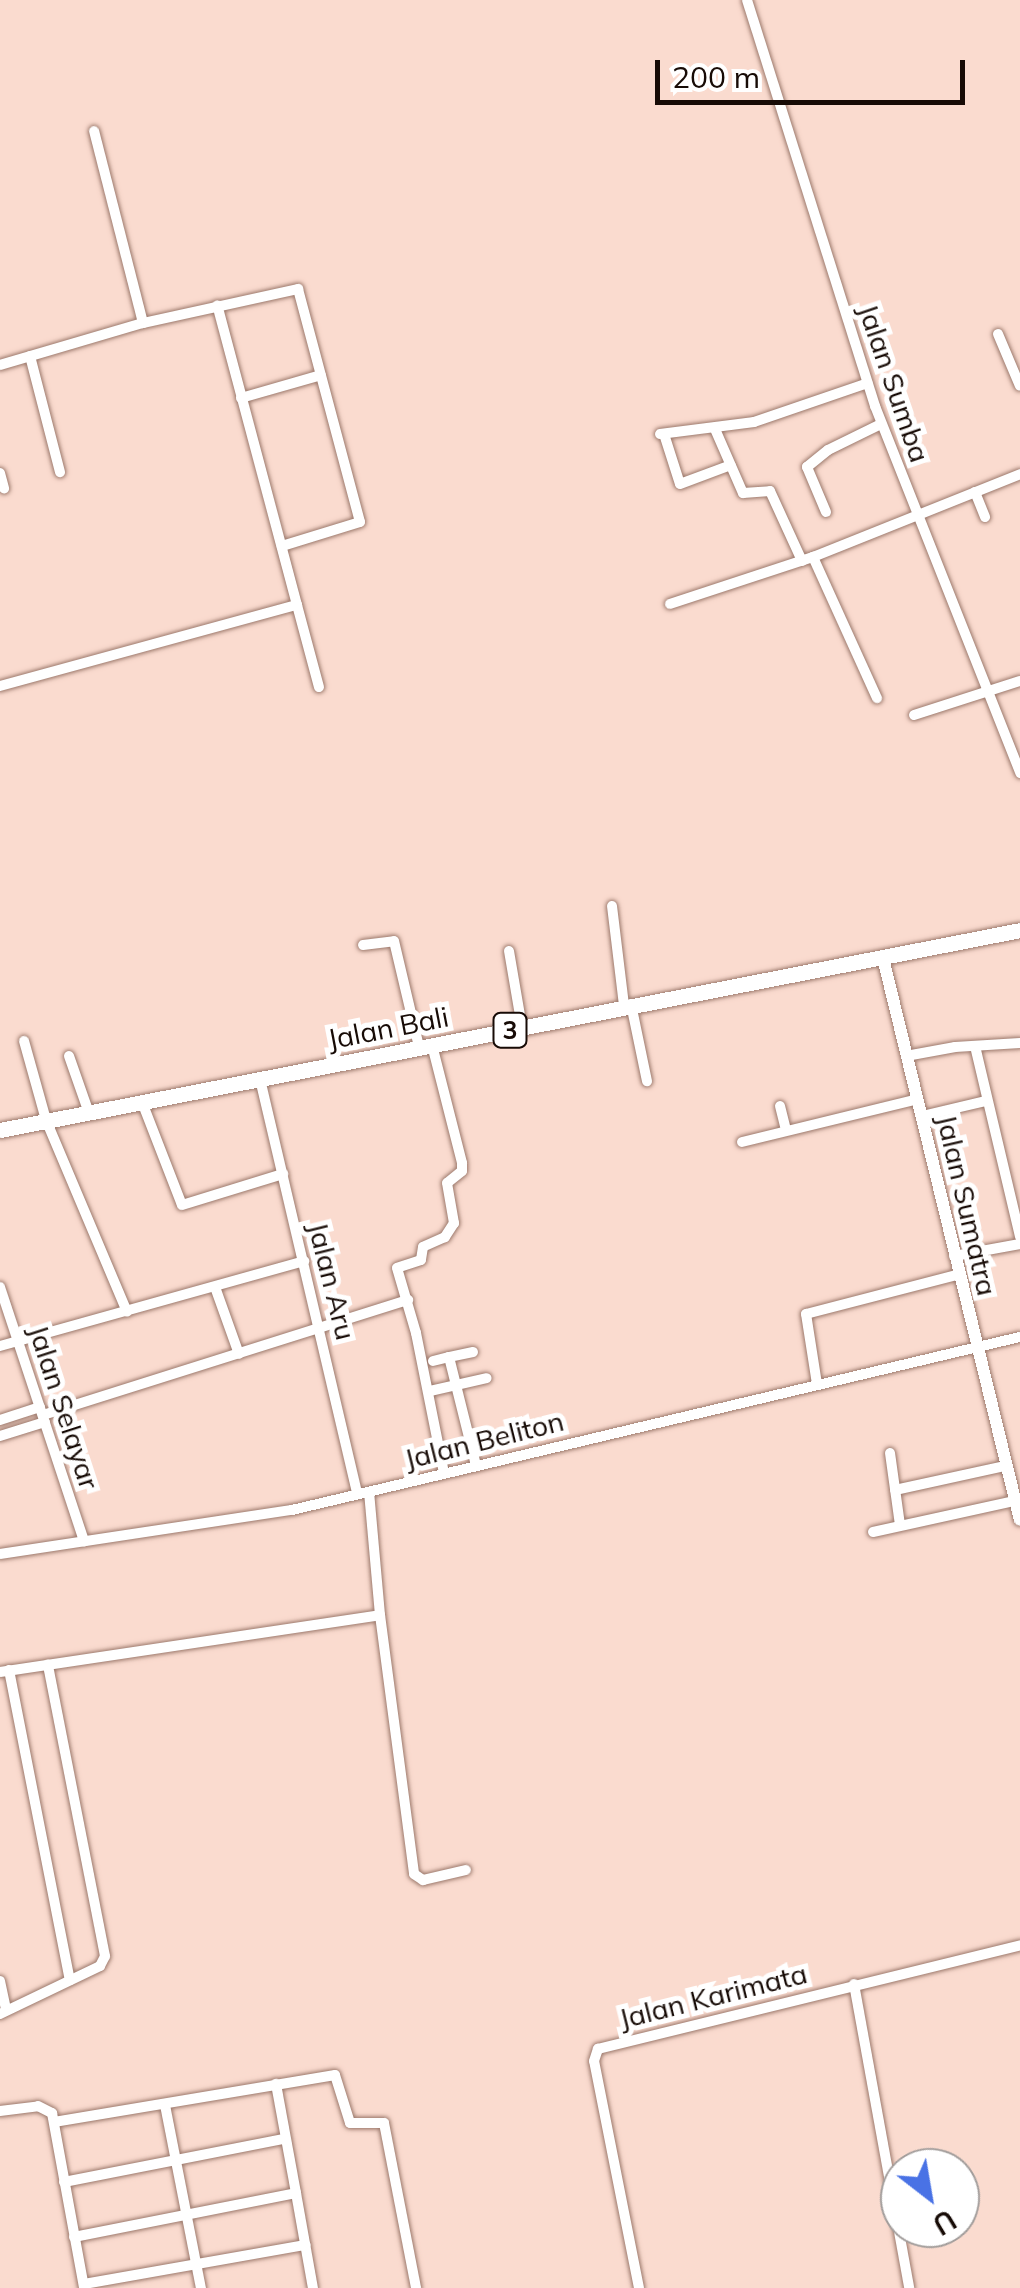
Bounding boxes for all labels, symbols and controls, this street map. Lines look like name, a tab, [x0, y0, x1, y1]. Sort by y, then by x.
scale bar	[660, 40, 970, 102]
text: 200 m	[672, 58, 760, 96]
street label: Jalan Sumba	[851, 300, 937, 466]
street label: Jalan Bali	[325, 1000, 451, 1056]
road number: 3	[492, 1010, 528, 1050]
street label: Jalan Sumatra	[930, 1111, 1004, 1299]
street label: Jalan Aru	[301, 1219, 363, 1343]
street label: Jalan Selayar	[22, 1321, 106, 1493]
street label: Jalan Beliton	[401, 1404, 567, 1476]
street label: Jalan Karimata	[616, 1956, 810, 2036]
north arrow	[880, 2148, 980, 2248]
text: U	[927, 2202, 963, 2243]

